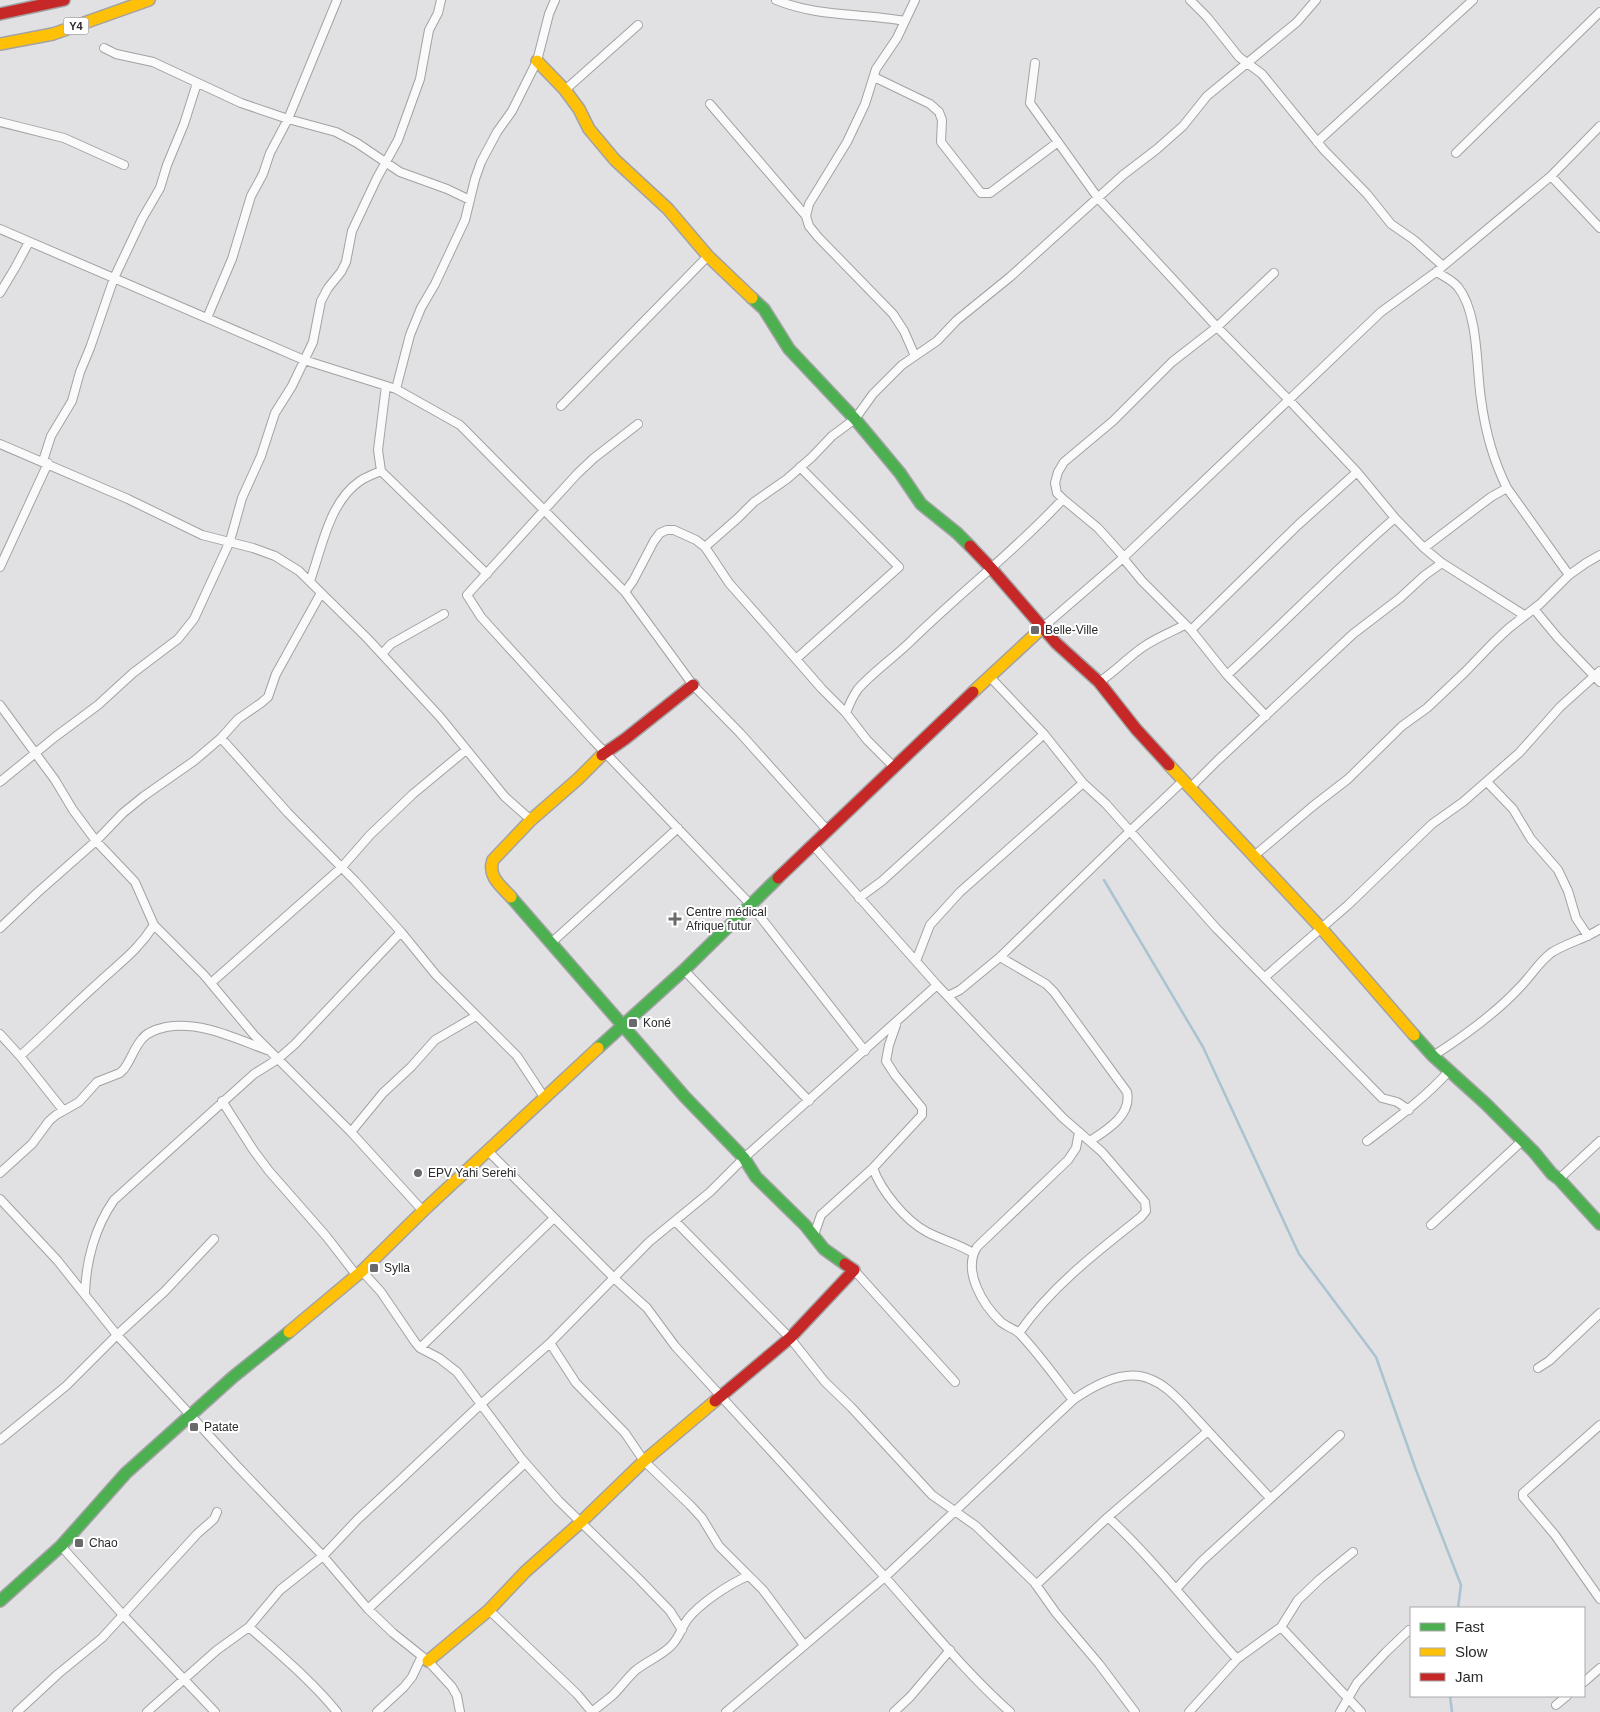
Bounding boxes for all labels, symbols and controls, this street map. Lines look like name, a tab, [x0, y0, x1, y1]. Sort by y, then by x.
road number: Y4	[64, 18, 88, 34]
place label: Belle-Ville	[1045, 623, 1098, 637]
marker: Belle-Ville	[1029, 624, 1041, 636]
place label: Centre médical Afrique futur	[686, 905, 767, 933]
marker: Centre médical Afrique futur	[668, 912, 682, 926]
place label: Koné	[643, 1016, 671, 1030]
marker: Koné	[627, 1017, 639, 1029]
place label: EPV Yahi Serehi	[428, 1166, 516, 1180]
marker: EPV Yahi Serehi	[412, 1167, 424, 1179]
place label: Sylla	[384, 1261, 410, 1275]
marker: Sylla	[368, 1262, 380, 1274]
place label: Patate	[204, 1420, 239, 1434]
marker: Patate	[188, 1421, 200, 1433]
place label: Chao	[89, 1536, 118, 1550]
marker: Chao	[73, 1537, 85, 1549]
legend	[1410, 1607, 1585, 1697]
text: Fast	[1455, 1618, 1485, 1635]
text: Slow	[1455, 1643, 1488, 1660]
text: Jam	[1455, 1668, 1483, 1685]

